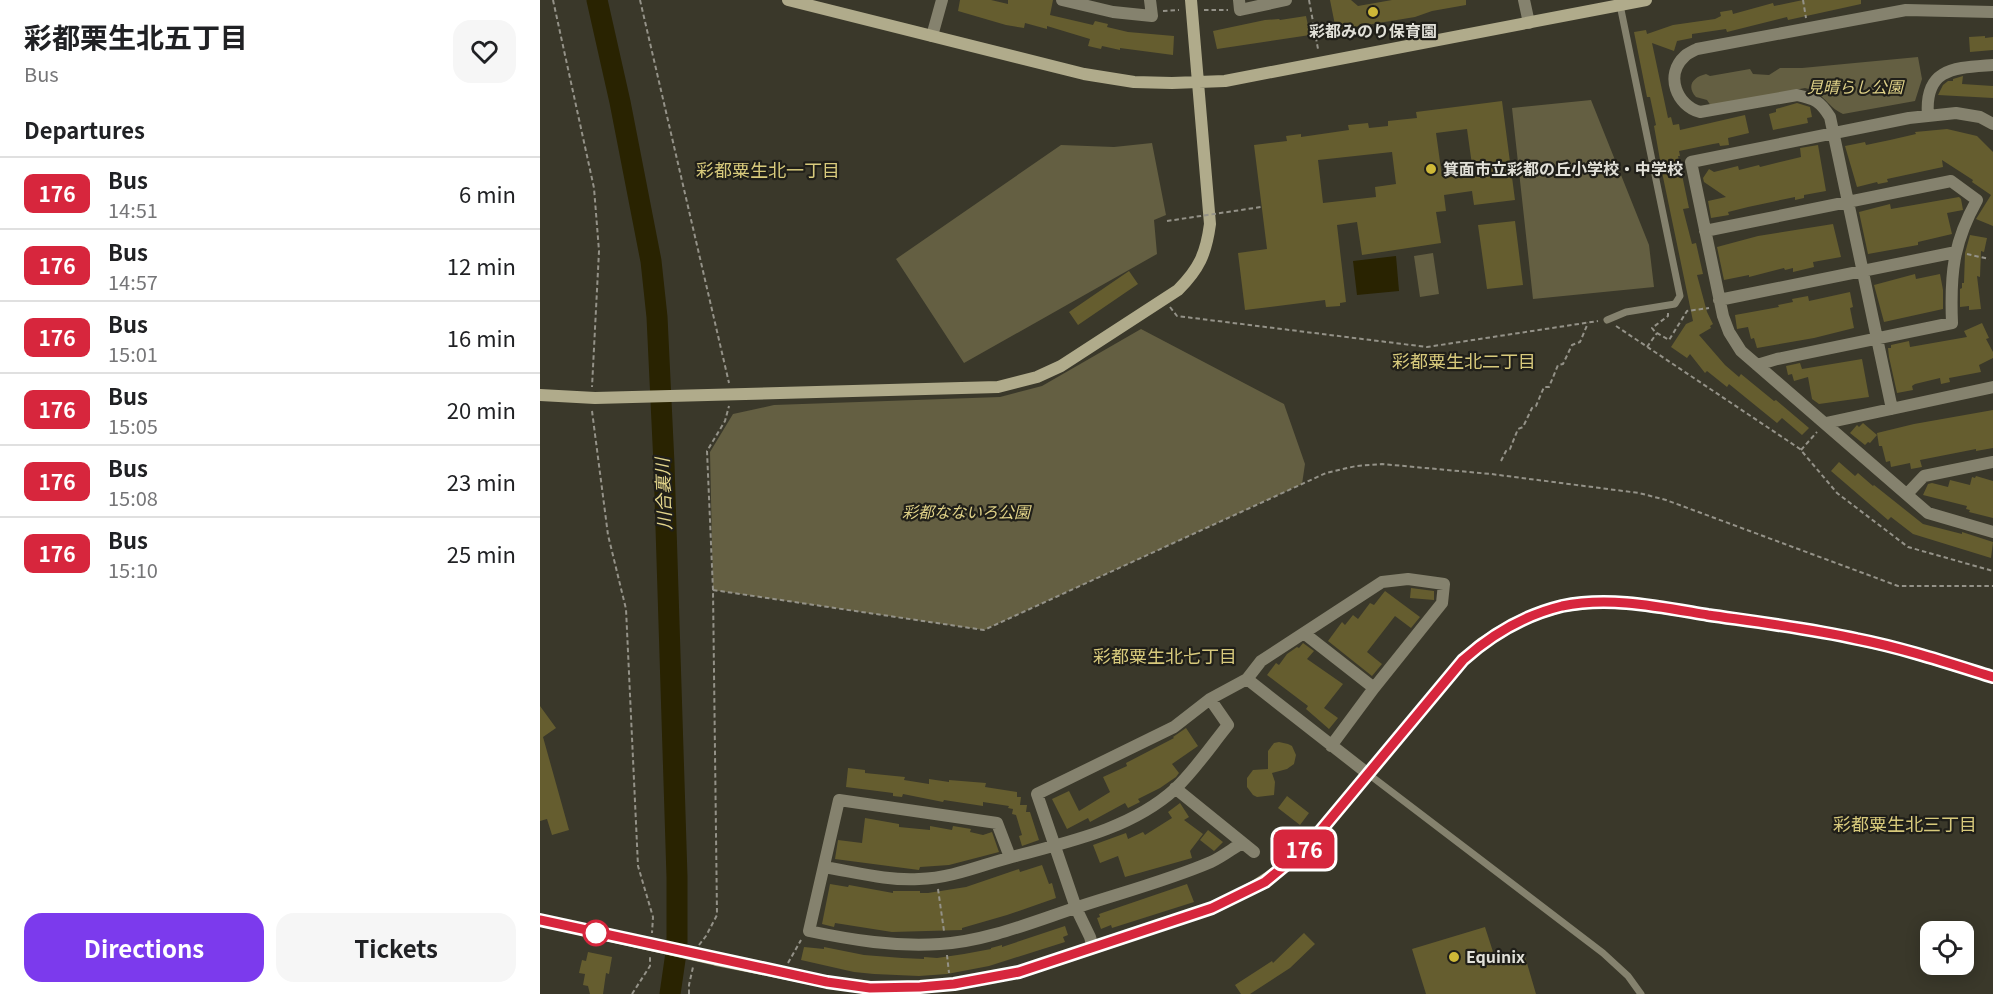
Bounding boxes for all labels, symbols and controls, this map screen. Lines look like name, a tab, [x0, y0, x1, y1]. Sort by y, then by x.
marker: 彩都みのり保育園	[1366, 5, 1380, 19]
text: 彩都栗生北五丁目	[24, 16, 248, 56]
place label: 彩都みのり保育園	[1309, 18, 1437, 42]
button: heart	[453, 20, 516, 83]
text: Bus	[24, 59, 59, 88]
park label: 見晴らし公園	[1807, 74, 1905, 98]
text: Departures	[24, 113, 145, 145]
district label: 彩都粟生北一丁目	[696, 156, 840, 182]
place label: 箕面市立彩都の丘小学校・中学校	[1443, 156, 1683, 180]
marker: 箕面市立彩都の丘小学校・中学校	[1424, 162, 1438, 176]
text: Bus	[108, 163, 148, 195]
text: 6 min	[459, 177, 516, 209]
text: 176	[38, 178, 76, 208]
text: 14:51	[108, 195, 158, 224]
text: Bus	[108, 235, 148, 267]
text: 12 min	[447, 249, 516, 281]
text: 176	[38, 250, 76, 280]
text: 14:57	[108, 267, 158, 296]
text: Bus	[108, 307, 148, 339]
text: 16 min	[447, 321, 516, 353]
text: 176	[38, 322, 76, 352]
text: 15:01	[108, 339, 158, 368]
district label: 彩都粟生北二丁目	[1392, 347, 1536, 373]
text: Bus	[108, 379, 148, 411]
text: 20 min	[447, 393, 516, 425]
text: 176	[38, 394, 76, 424]
text: 15:05	[108, 411, 158, 440]
text: Bus	[108, 451, 148, 483]
water label: 川合裏川	[648, 456, 676, 531]
text: 23 min	[447, 465, 516, 497]
text: 176	[38, 466, 76, 496]
text: 15:08	[108, 483, 158, 512]
park label: 彩都なないろ公園	[902, 499, 1032, 523]
text: Bus	[108, 523, 148, 555]
text: 25 min	[447, 537, 516, 569]
text: 176	[38, 538, 76, 568]
text: 15:10	[108, 555, 158, 584]
district label: 彩都粟生北七丁目	[1093, 642, 1237, 668]
district label: 彩都粟生北三丁目	[1833, 810, 1977, 836]
line badge: 176	[1270, 830, 1338, 868]
text: 176	[1285, 834, 1323, 864]
button: Directions	[24, 913, 264, 982]
button: Tickets	[276, 913, 516, 982]
unlabelled marker	[583, 920, 609, 946]
map controls	[1920, 921, 1974, 975]
button: locate	[1920, 921, 1974, 975]
place label: Equinix	[1466, 944, 1525, 968]
marker: Equinix	[1447, 950, 1461, 964]

